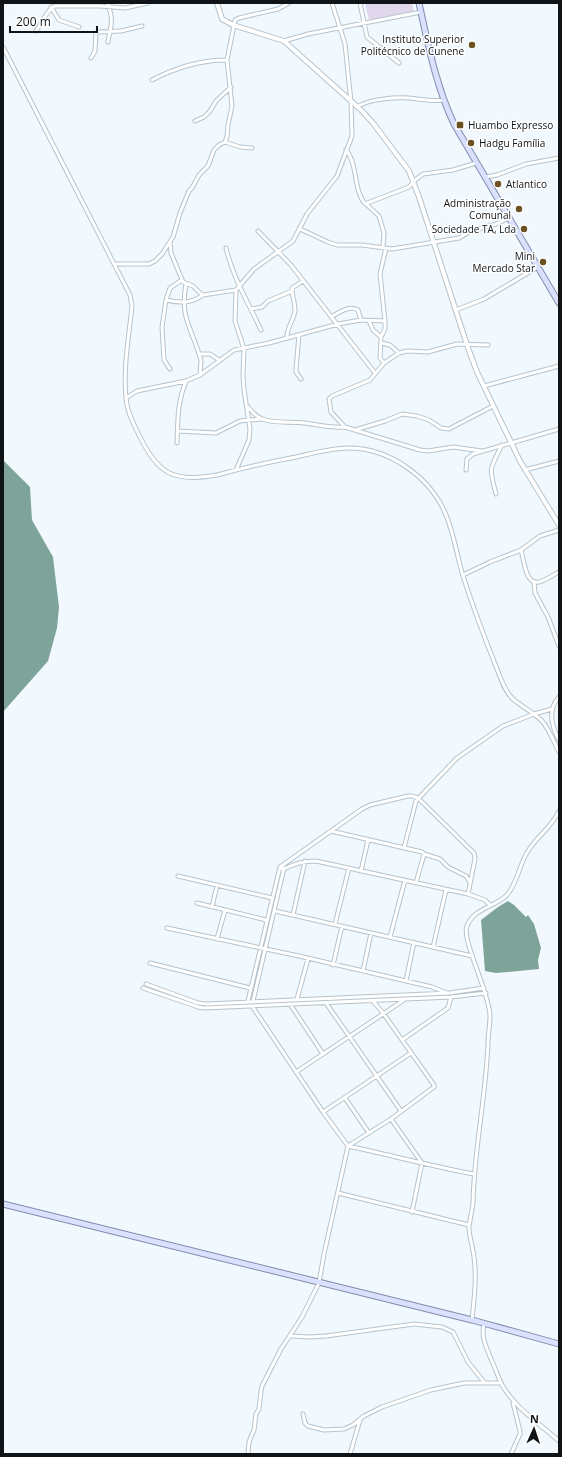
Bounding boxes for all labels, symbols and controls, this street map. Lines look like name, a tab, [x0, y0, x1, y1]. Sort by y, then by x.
scale bar	[10, 8, 97, 34]
text: 200 m	[16, 13, 51, 30]
place label: Instituto Superior Politécnico de Cunene	[361, 32, 464, 58]
marker: Instituto Superior Politécnico de Cunene	[467, 40, 477, 50]
place label: Huambo Expresso	[468, 118, 553, 132]
marker: Huambo Expresso	[455, 120, 465, 130]
place label: Hadgu Família	[479, 136, 545, 150]
marker: Hadgu Família	[466, 138, 476, 148]
place label: Atlantico	[506, 177, 547, 191]
marker: Atlantico	[493, 179, 503, 189]
place label: Administração Comunal	[444, 196, 511, 222]
marker: Administração Comunal	[514, 204, 524, 214]
place label: Sociedade TA, Lda	[432, 222, 516, 236]
marker: Sociedade TA, Lda	[519, 224, 529, 234]
place label: Mini Mercado Star	[473, 249, 535, 275]
marker: Mini Mercado Star	[538, 257, 548, 267]
north arrow	[514, 1409, 554, 1449]
text: N	[530, 1411, 539, 1426]

